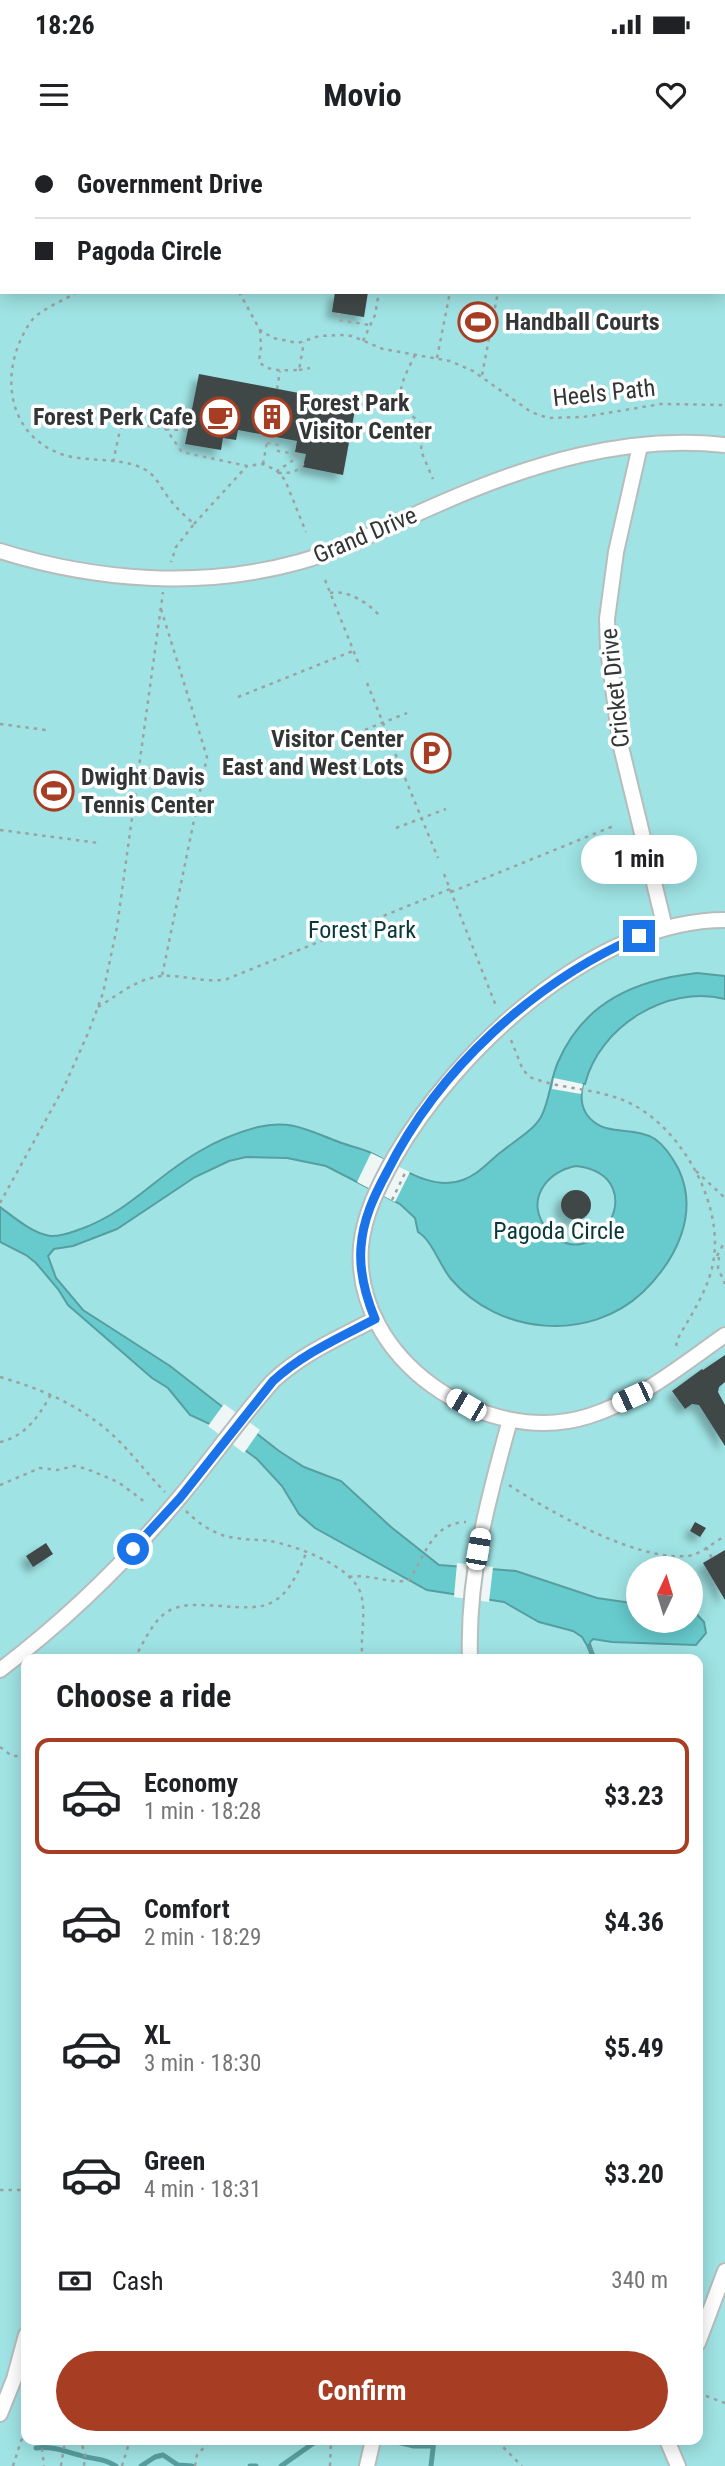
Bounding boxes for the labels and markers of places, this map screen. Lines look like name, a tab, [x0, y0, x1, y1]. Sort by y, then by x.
sports icon: Handball Courts	[457, 301, 499, 343]
place label: Handball Courts	[505, 308, 660, 336]
place label: Forest Park Visitor Center	[299, 389, 432, 445]
cafe icon: Forest Perk Cafe	[199, 396, 241, 438]
building icon: Forest Park Visitor Center	[251, 396, 293, 438]
place label: Forest Perk Cafe	[33, 403, 193, 431]
place label: Visitor Center East and West Lots	[222, 725, 404, 781]
parking icon: Visitor Center East and West Lots	[410, 732, 452, 774]
place label: Dwight Davis Tennis Center	[81, 763, 214, 819]
sports icon: Dwight Davis Tennis Center	[33, 770, 75, 812]

